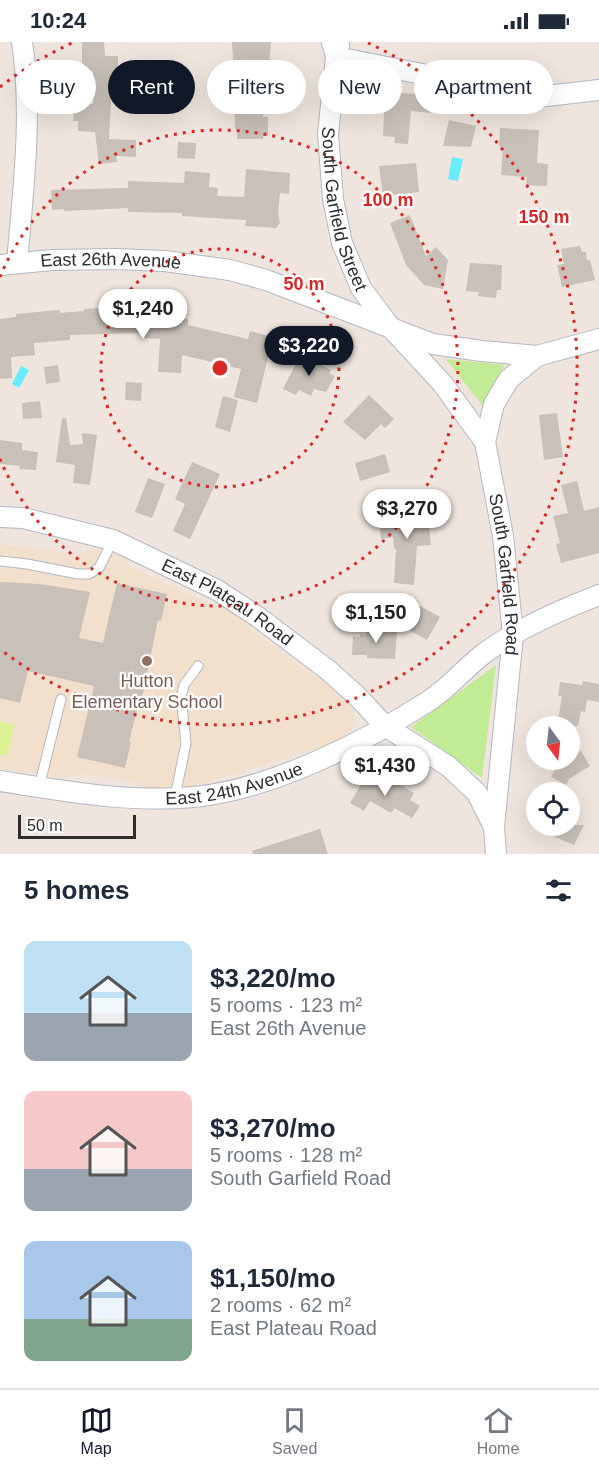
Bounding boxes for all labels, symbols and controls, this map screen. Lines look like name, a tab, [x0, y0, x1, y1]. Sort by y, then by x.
text: 10:24	[30, 8, 86, 33]
chip: Buy	[18, 60, 96, 114]
chip: Rent	[108, 60, 195, 114]
chip: Filters	[207, 60, 306, 114]
chip: New	[318, 60, 402, 114]
chip: Apartment	[414, 60, 553, 114]
street label: South Garfield Street	[318, 126, 371, 294]
text: 100 m	[362, 190, 414, 210]
text: 150 m	[518, 207, 570, 227]
street label: East 26th Avenue	[39, 249, 182, 273]
text: 50 m	[283, 274, 325, 294]
pin: $1,240	[94, 289, 192, 340]
text: $1,240	[112, 297, 174, 319]
pin: $3,220	[260, 326, 358, 377]
text: $3,220	[278, 334, 340, 356]
centre of rings	[210, 358, 230, 378]
pin: $3,270	[358, 489, 456, 540]
street label: South Garfield Road	[485, 492, 523, 656]
text: $3,270	[376, 497, 438, 519]
street label: East Plateau Road	[158, 555, 297, 650]
pin: $1,150	[327, 593, 425, 644]
text: $1,150	[345, 601, 407, 623]
marker: Hutton Elementary School	[140, 654, 154, 668]
place label: Hutton Elementary School	[71, 671, 223, 712]
north arrow	[526, 716, 580, 770]
map controls	[526, 716, 580, 836]
pin: $1,430	[336, 746, 434, 797]
text: $1,430	[354, 754, 416, 776]
street label: East 24th Avenue	[165, 758, 306, 809]
button: locate	[526, 782, 580, 836]
scale bar	[18, 812, 136, 840]
text: 50 m	[27, 817, 63, 834]
icon: filters	[542, 874, 575, 907]
text: 5 homes	[24, 875, 130, 905]
text: $3,220/mo	[210, 963, 336, 993]
icon: home	[72, 965, 144, 1037]
text: 5 rooms · 123 m²	[210, 994, 362, 1016]
text: East 26th Avenue	[210, 1017, 366, 1039]
text: $3,270/mo	[210, 1113, 336, 1143]
icon: home	[72, 1115, 144, 1187]
text: 5 rooms · 128 m²	[210, 1144, 362, 1166]
text: South Garfield Road	[210, 1167, 391, 1189]
text: $1,150/mo	[210, 1263, 336, 1293]
icon: home	[72, 1265, 144, 1337]
text: 2 rooms · 62 m²	[210, 1294, 351, 1316]
text: East Plateau Road	[210, 1317, 377, 1339]
tab: Map	[80, 1404, 113, 1458]
tab: Saved	[272, 1404, 317, 1458]
tab: Home	[477, 1404, 519, 1458]

